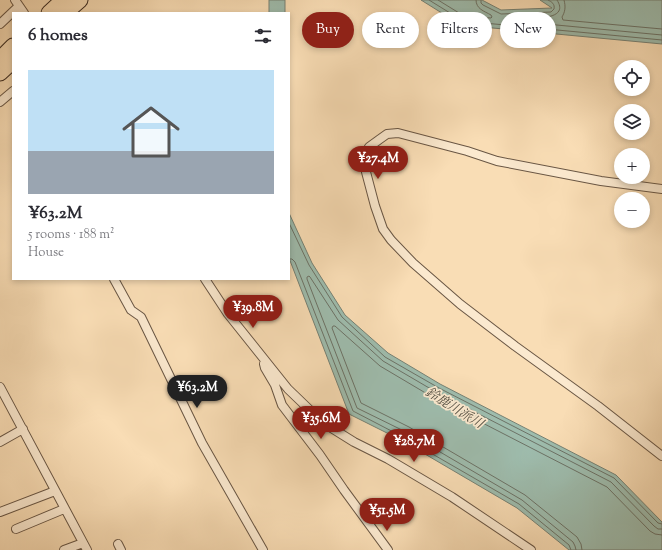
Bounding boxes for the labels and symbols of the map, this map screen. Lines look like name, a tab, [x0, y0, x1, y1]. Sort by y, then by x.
pin: ¥27.4M	[345, 146, 411, 180]
pin: ¥39.8M	[220, 295, 286, 329]
pin: ¥63.2M	[164, 375, 230, 409]
water label: 鈴鹿川派川	[422, 384, 488, 435]
pin: ¥35.6M	[288, 406, 354, 440]
pin: ¥28.7M	[381, 429, 447, 463]
pin: ¥51.5M	[354, 498, 420, 532]

